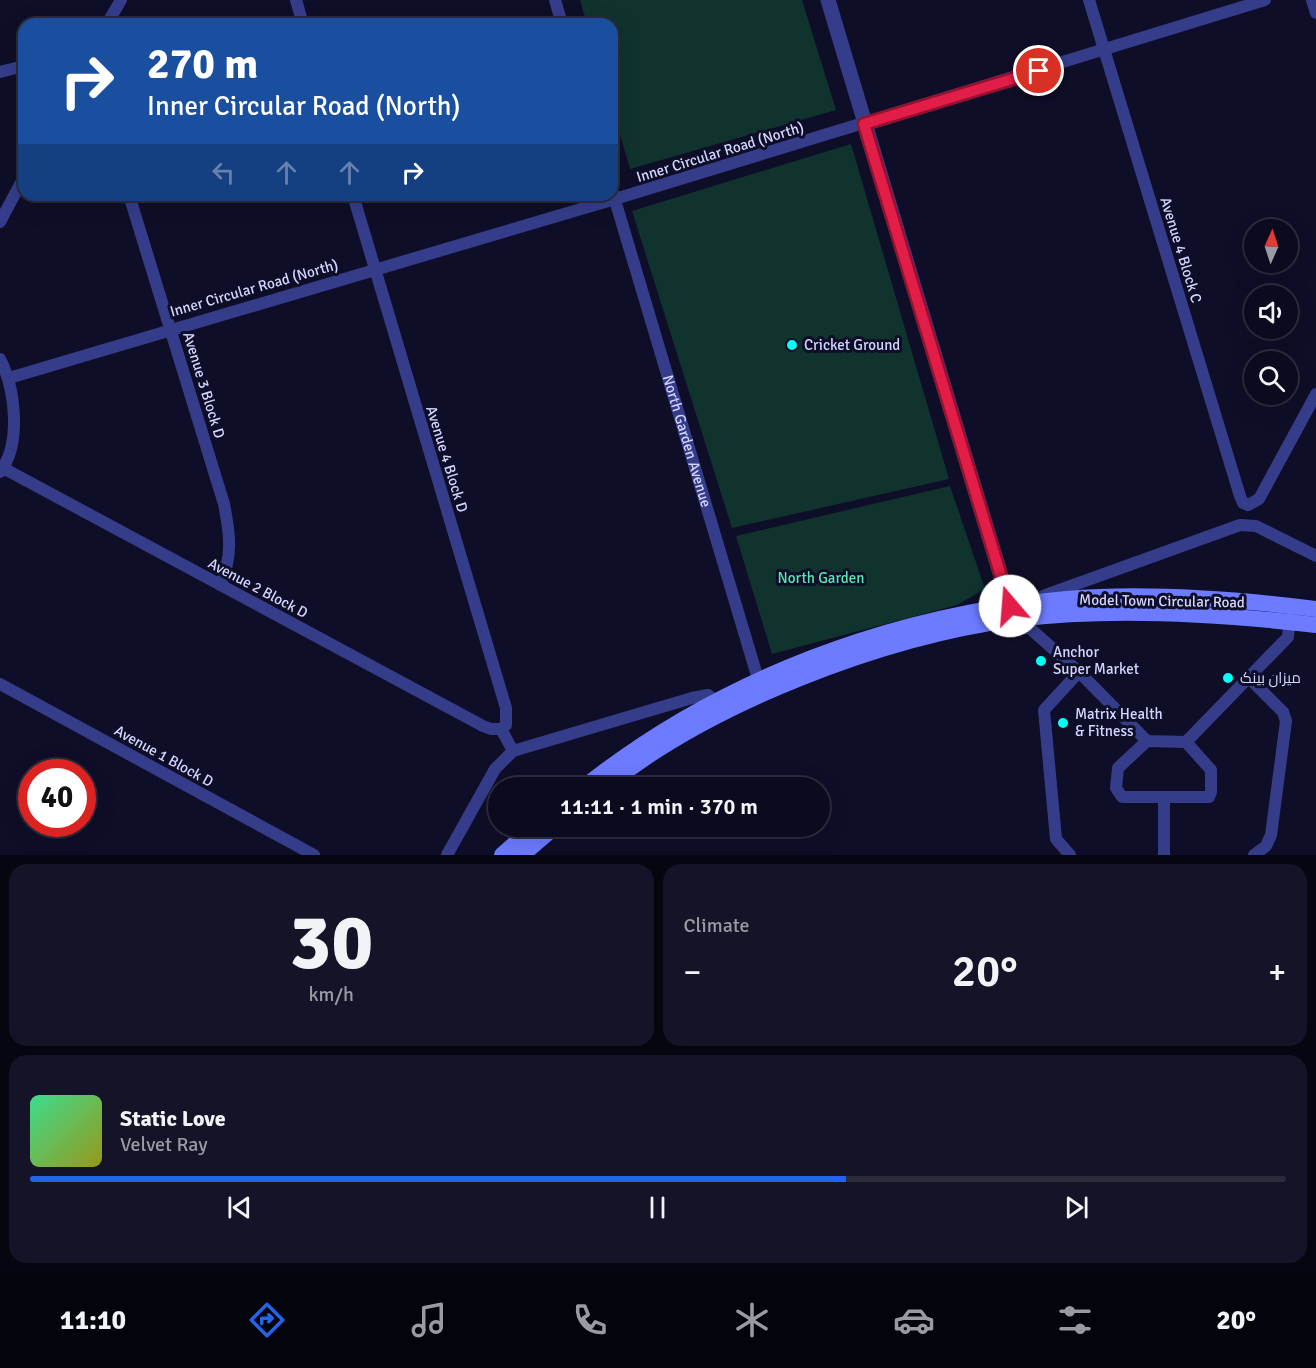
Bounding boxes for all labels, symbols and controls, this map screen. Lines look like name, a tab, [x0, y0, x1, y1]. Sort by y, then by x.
text: 270 m	[147, 39, 258, 90]
icon: right	[48, 42, 126, 120]
pin	[1013, 45, 1064, 96]
icon: arrive	[1022, 54, 1055, 87]
text: Inner Circular Road (North)	[147, 90, 461, 123]
street label: Inner Circular Road (North)	[634, 118, 806, 186]
icon: left	[207, 156, 240, 189]
icon: ahead	[270, 156, 303, 189]
icon: ahead	[333, 156, 366, 189]
icon: right	[396, 156, 429, 189]
street label: Avenue 4 Block C	[1156, 195, 1206, 305]
north arrow	[1244, 219, 1298, 273]
map controls	[1244, 219, 1298, 405]
street label: Inner Circular Road (North)	[168, 255, 340, 321]
button: sound	[1244, 285, 1298, 339]
street label: Avenue 3 Block D	[179, 330, 229, 440]
place label: Cricket Ground	[804, 336, 900, 354]
marker: Cricket Ground	[785, 338, 799, 352]
button: search	[1244, 351, 1298, 405]
street label: North Garden Avenue	[659, 373, 715, 509]
street label: Avenue 4 Block D	[422, 404, 472, 514]
street label: Avenue 2 Block D	[205, 554, 311, 622]
park label: North Garden	[778, 569, 864, 587]
position arrow	[978, 574, 1042, 638]
street label: Model Town Circular Road	[1079, 591, 1245, 611]
place label: Anchor Super Market	[1053, 643, 1139, 678]
marker: Anchor Super Market	[1034, 654, 1048, 668]
place label: میزان بینک	[1240, 669, 1301, 688]
marker: میزان بینک	[1221, 671, 1235, 685]
place label: Matrix Health & Fitness	[1075, 705, 1163, 740]
marker: Matrix Health & Fitness	[1056, 716, 1070, 730]
street label: Avenue 1 Block D	[111, 721, 217, 791]
speed limit sign: 40	[18, 759, 96, 837]
text: 11:11 · 1 min · 370 m	[560, 793, 758, 820]
text: 30	[289, 895, 373, 991]
text: Climate	[684, 913, 749, 938]
text: 20°	[952, 944, 1018, 999]
text: −	[684, 952, 701, 993]
text: +	[1268, 952, 1286, 993]
text: km/h	[309, 982, 354, 1007]
text: Static Love	[120, 1105, 226, 1132]
text: Velvet Ray	[120, 1132, 208, 1157]
icon: previous	[223, 1191, 256, 1224]
icon: pause	[641, 1191, 674, 1224]
icon: next	[1060, 1191, 1093, 1224]
icon: directions	[246, 1299, 288, 1341]
icon: music	[408, 1299, 450, 1341]
icon: phone	[569, 1299, 611, 1341]
icon: climate	[731, 1299, 773, 1341]
icon: car	[893, 1299, 935, 1341]
icon: filters	[1054, 1299, 1096, 1341]
text: 11:10	[60, 1304, 126, 1337]
text: 20°	[1216, 1304, 1256, 1337]

